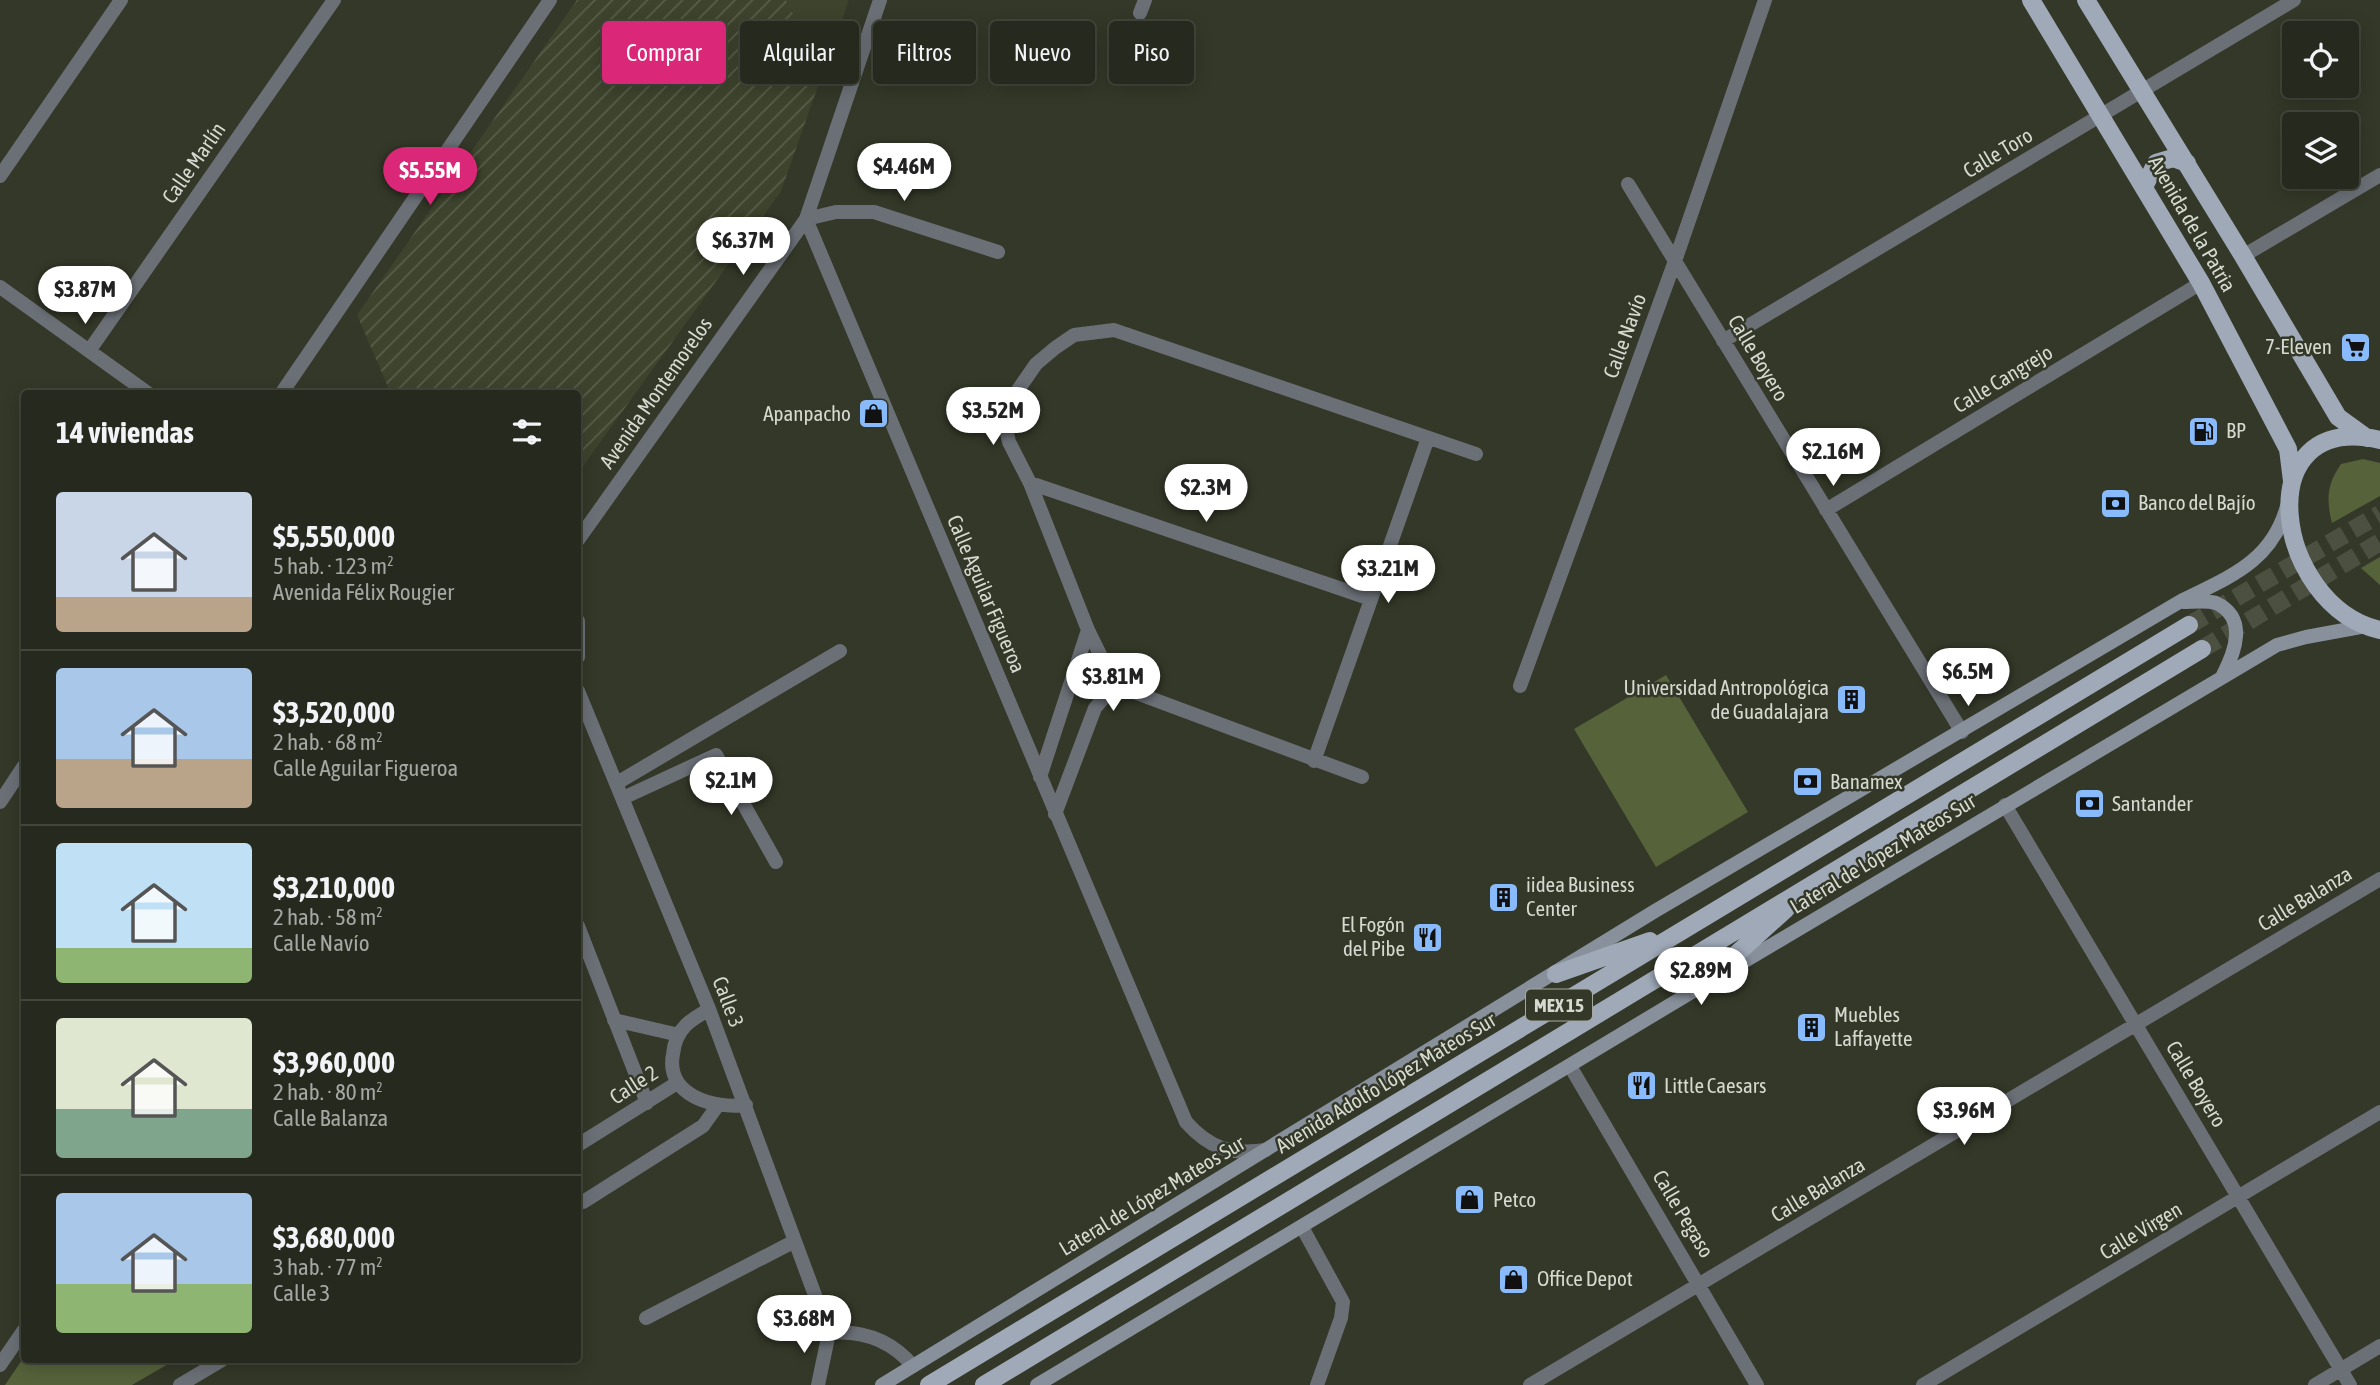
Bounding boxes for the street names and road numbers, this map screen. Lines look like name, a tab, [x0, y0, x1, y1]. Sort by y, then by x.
street label: Calle Marlín	[157, 117, 230, 207]
street label: Calle Toro	[1959, 122, 2036, 182]
street label: Avenida de la Patria	[2144, 151, 2241, 296]
street label: Calle Navío	[1598, 290, 1650, 381]
street label: Calle Boyero	[1724, 310, 1794, 405]
street label: Avenida Montemorelos	[594, 312, 716, 473]
street label: Calle Cangrejo	[1949, 339, 2056, 417]
street label: Calle Aguilar Figueroa	[943, 511, 1031, 676]
street label: Lateral de López Mateos Sur	[1785, 788, 1980, 918]
street label: Calle Balanza	[2253, 861, 2356, 935]
street label: Calle 3	[708, 973, 750, 1030]
road number: MEX 15	[1526, 990, 1592, 1021]
street label: Avenida Adolfo López Mateos Sur	[1271, 1006, 1501, 1157]
street label: Calle Boyero	[2162, 1036, 2232, 1131]
street label: Calle 2	[605, 1060, 662, 1109]
street label: Lateral de López Mateos Sur	[1054, 1130, 1249, 1260]
street label: Calle Balanza	[1766, 1152, 1869, 1226]
street label: Calle Pegaso	[1648, 1165, 1719, 1262]
street label: Calle Virgen	[2095, 1196, 2186, 1264]

